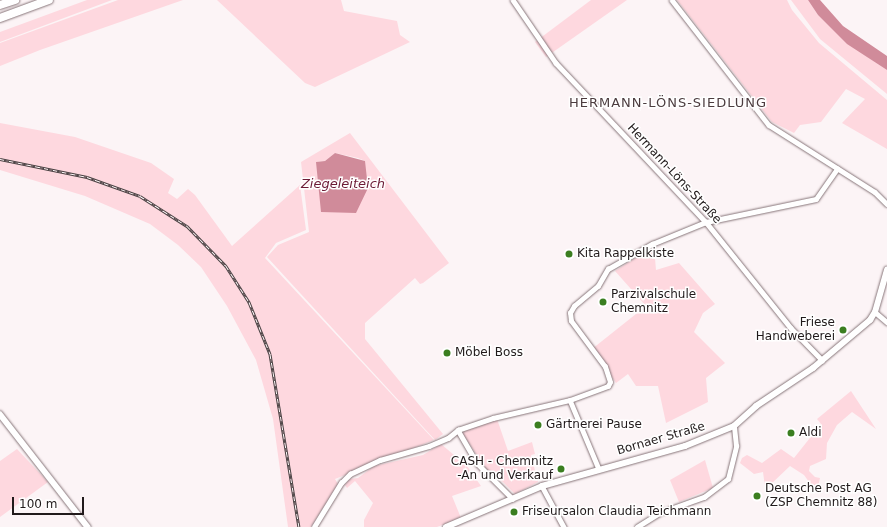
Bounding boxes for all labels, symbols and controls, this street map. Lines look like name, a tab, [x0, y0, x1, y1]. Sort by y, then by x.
district label: HERMANN-LÖNS-SIEDLUNG	[569, 95, 767, 111]
street label: Hermann-Löns-Straße	[624, 121, 724, 227]
water label: Ziegeleiteich	[301, 176, 385, 192]
place label: Kita Rappelkiste	[577, 247, 674, 261]
marker: Kita Rappelkiste	[564, 249, 574, 259]
place label: Parzivalschule Chemnitz	[611, 288, 696, 316]
marker: Parzivalschule Chemnitz	[598, 297, 608, 307]
place label: Friese Handweberei	[756, 316, 835, 344]
marker: Friese Handweberei	[838, 325, 848, 335]
place label: Möbel Boss	[455, 346, 523, 360]
marker: Möbel Boss	[442, 348, 452, 358]
place label: Gärtnerei Pause	[546, 418, 642, 432]
marker: Gärtnerei Pause	[533, 420, 543, 430]
street label: Bornaer Straße	[615, 420, 707, 458]
place label: Aldi	[799, 426, 821, 440]
marker: Aldi	[786, 428, 796, 438]
place label: CASH - Chemnitz -An und Verkauf	[451, 455, 553, 483]
marker: CASH - Chemnitz -An und Verkauf	[556, 464, 566, 474]
place label: Deutsche Post AG (ZSP Chemnitz 88)	[765, 482, 877, 510]
scale bar	[14, 489, 86, 515]
marker: Deutsche Post AG (ZSP Chemnitz 88)	[752, 491, 762, 501]
text: 100 m	[19, 497, 57, 511]
place label: Friseursalon Claudia Teichmann	[522, 505, 711, 519]
marker: Friseursalon Claudia Teichmann	[509, 507, 519, 517]

